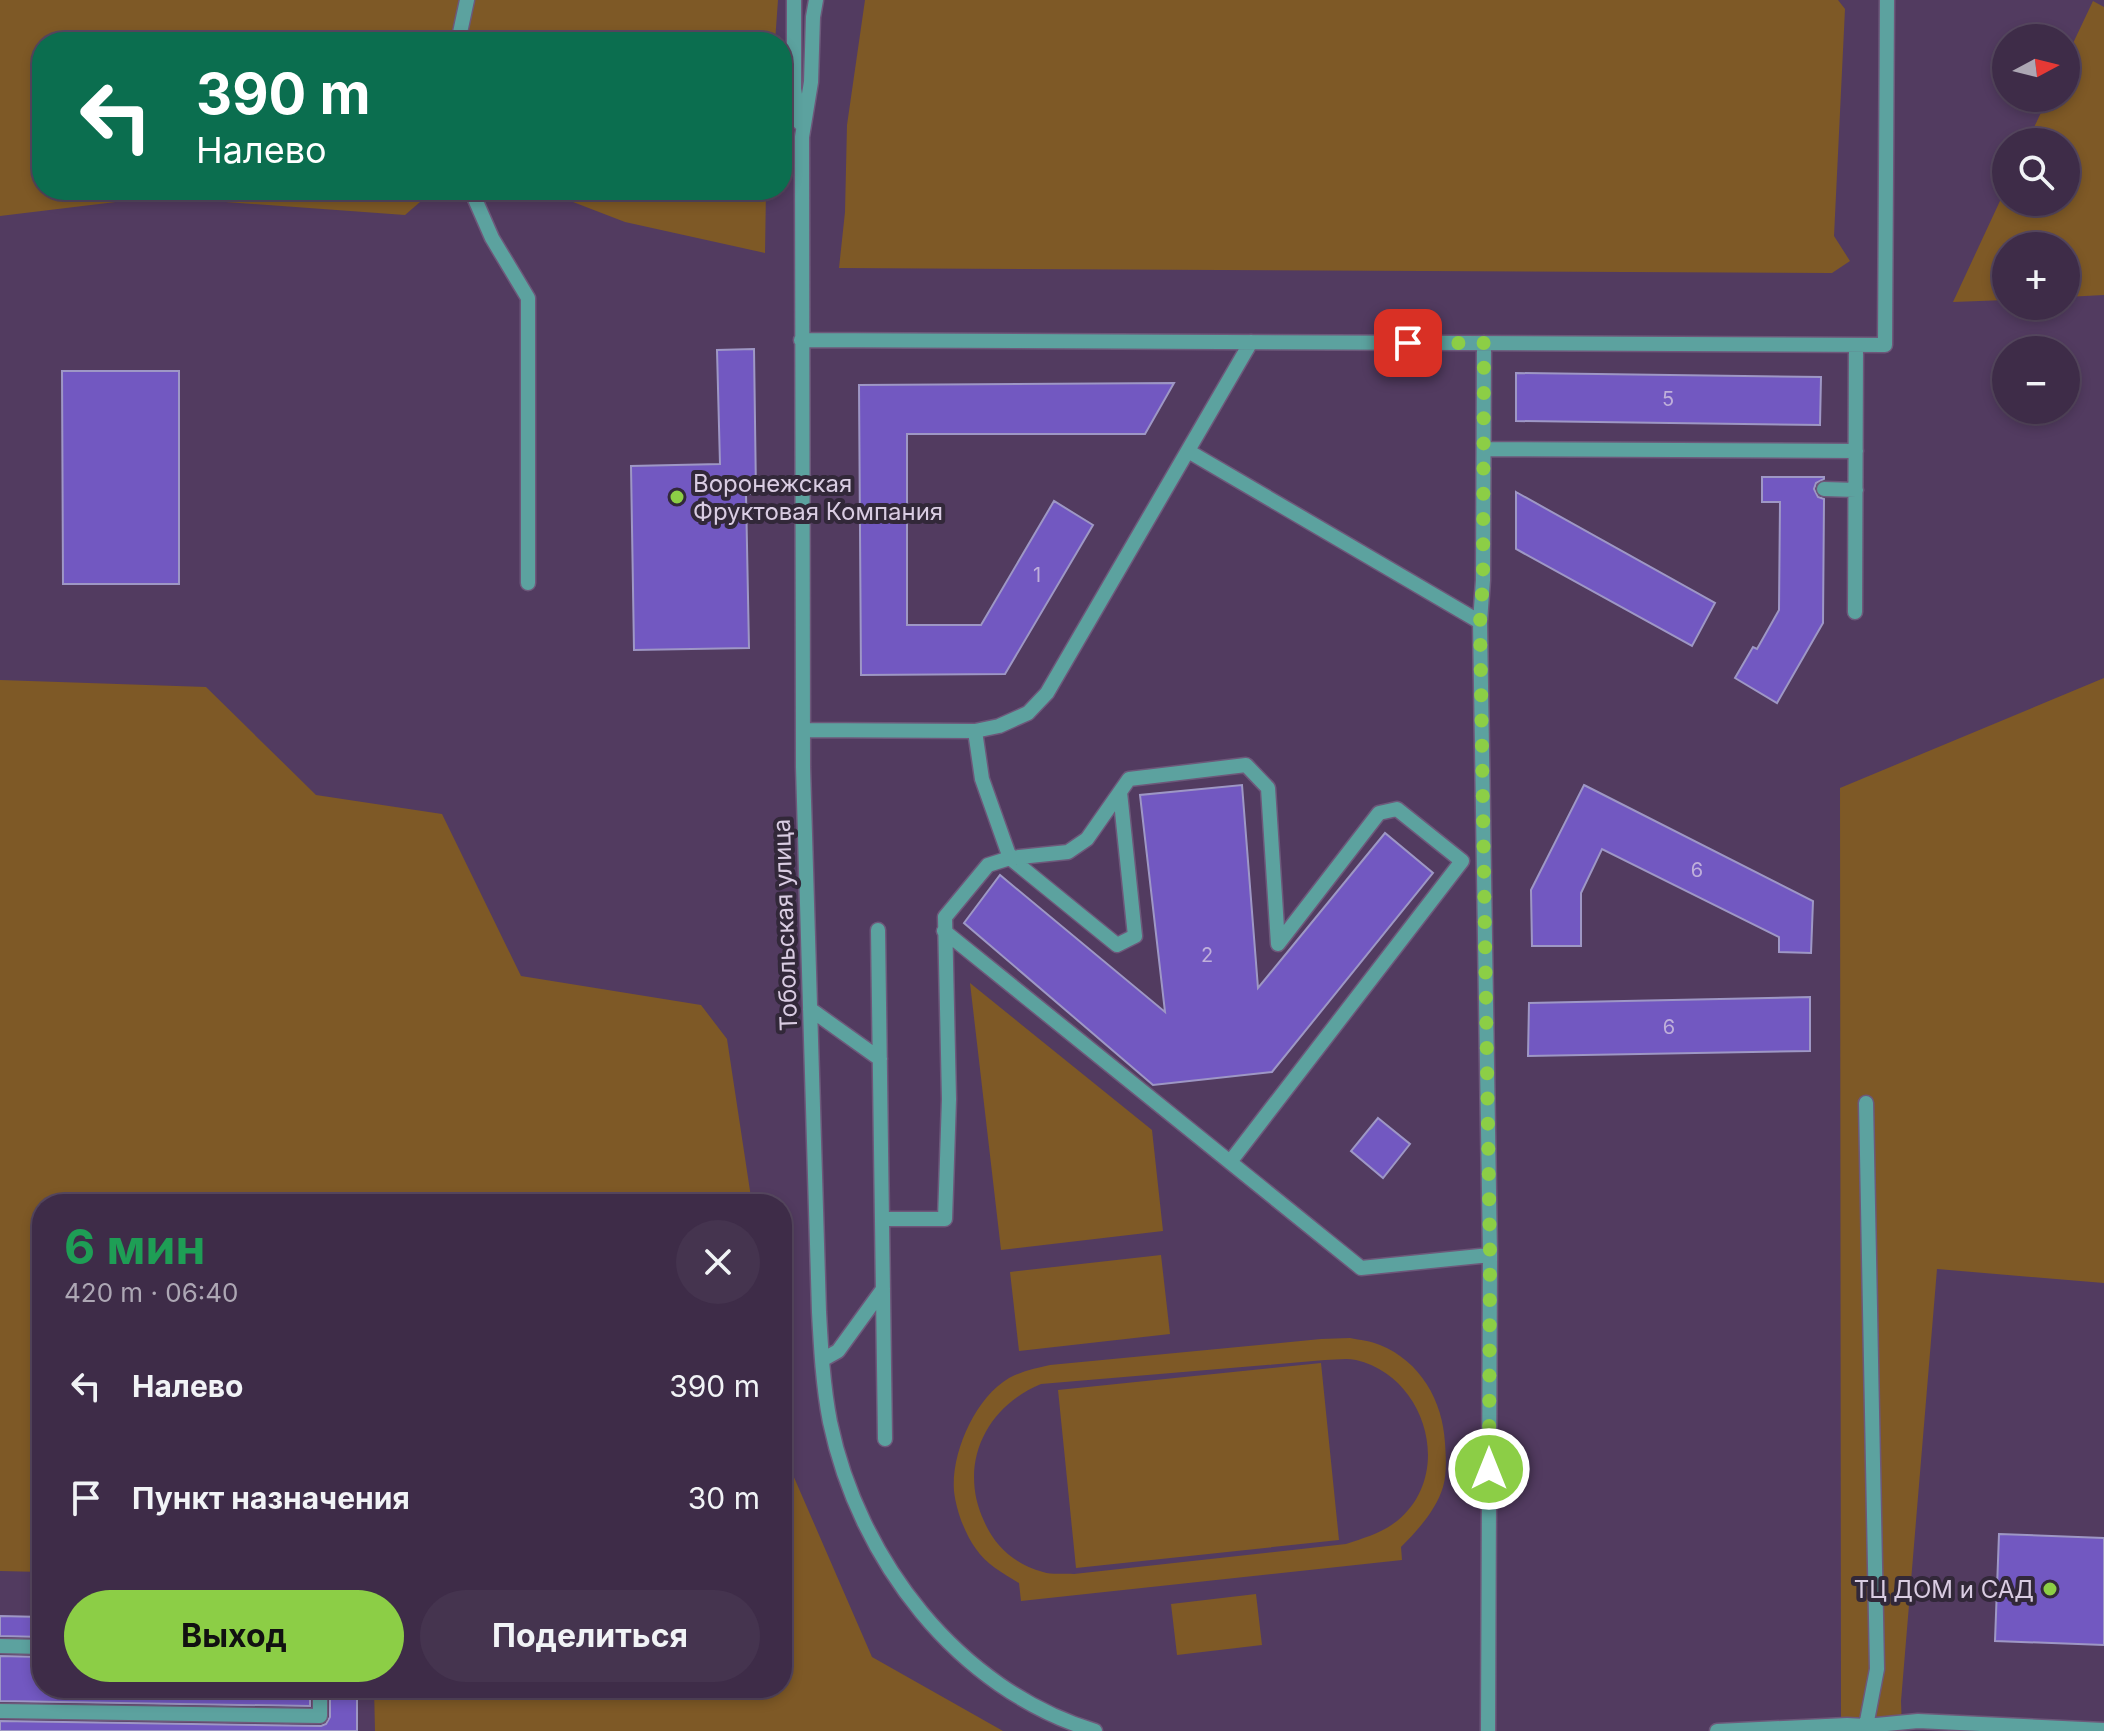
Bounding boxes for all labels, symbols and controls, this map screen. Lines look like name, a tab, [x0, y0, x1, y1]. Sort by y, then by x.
north arrow	[1992, 24, 2080, 112]
map controls	[1992, 24, 2080, 424]
text: 390 m	[196, 60, 371, 128]
icon: left	[64, 64, 168, 168]
text: Налево	[196, 128, 327, 172]
button: search	[1992, 128, 2080, 216]
button: +	[1992, 232, 2080, 320]
pin	[1374, 309, 1442, 377]
icon: arrive	[1386, 321, 1430, 365]
button: −	[1992, 336, 2080, 424]
house number: 5	[1662, 387, 1674, 411]
place label: Воронежская Фруктовая Компания	[693, 469, 943, 526]
marker: Воронежская Фруктовая Компания	[668, 488, 686, 506]
house number: 1	[1033, 563, 1041, 587]
street label: Тобольская улица	[767, 818, 803, 1032]
house number: 6	[1691, 858, 1703, 882]
house number: 2	[1201, 943, 1213, 967]
house number: 6	[1663, 1015, 1675, 1039]
text: 6 мин	[64, 1217, 205, 1276]
button: close	[676, 1220, 760, 1304]
text: 420 m · 06:40	[64, 1277, 238, 1308]
icon: left	[64, 1364, 108, 1408]
text: Налево	[132, 1368, 244, 1404]
text: 390 m	[669, 1368, 760, 1404]
position arrow	[1447, 1427, 1531, 1511]
icon: arrive	[64, 1476, 108, 1520]
text: Пункт назначения	[132, 1480, 410, 1516]
text: 30 m	[688, 1480, 760, 1516]
place label: ТЦ ДОМ и САД	[1854, 1575, 2034, 1604]
marker: ТЦ ДОМ и САД	[2041, 1580, 2059, 1598]
button: Выход	[64, 1590, 404, 1682]
button: Поделиться	[420, 1590, 760, 1682]

